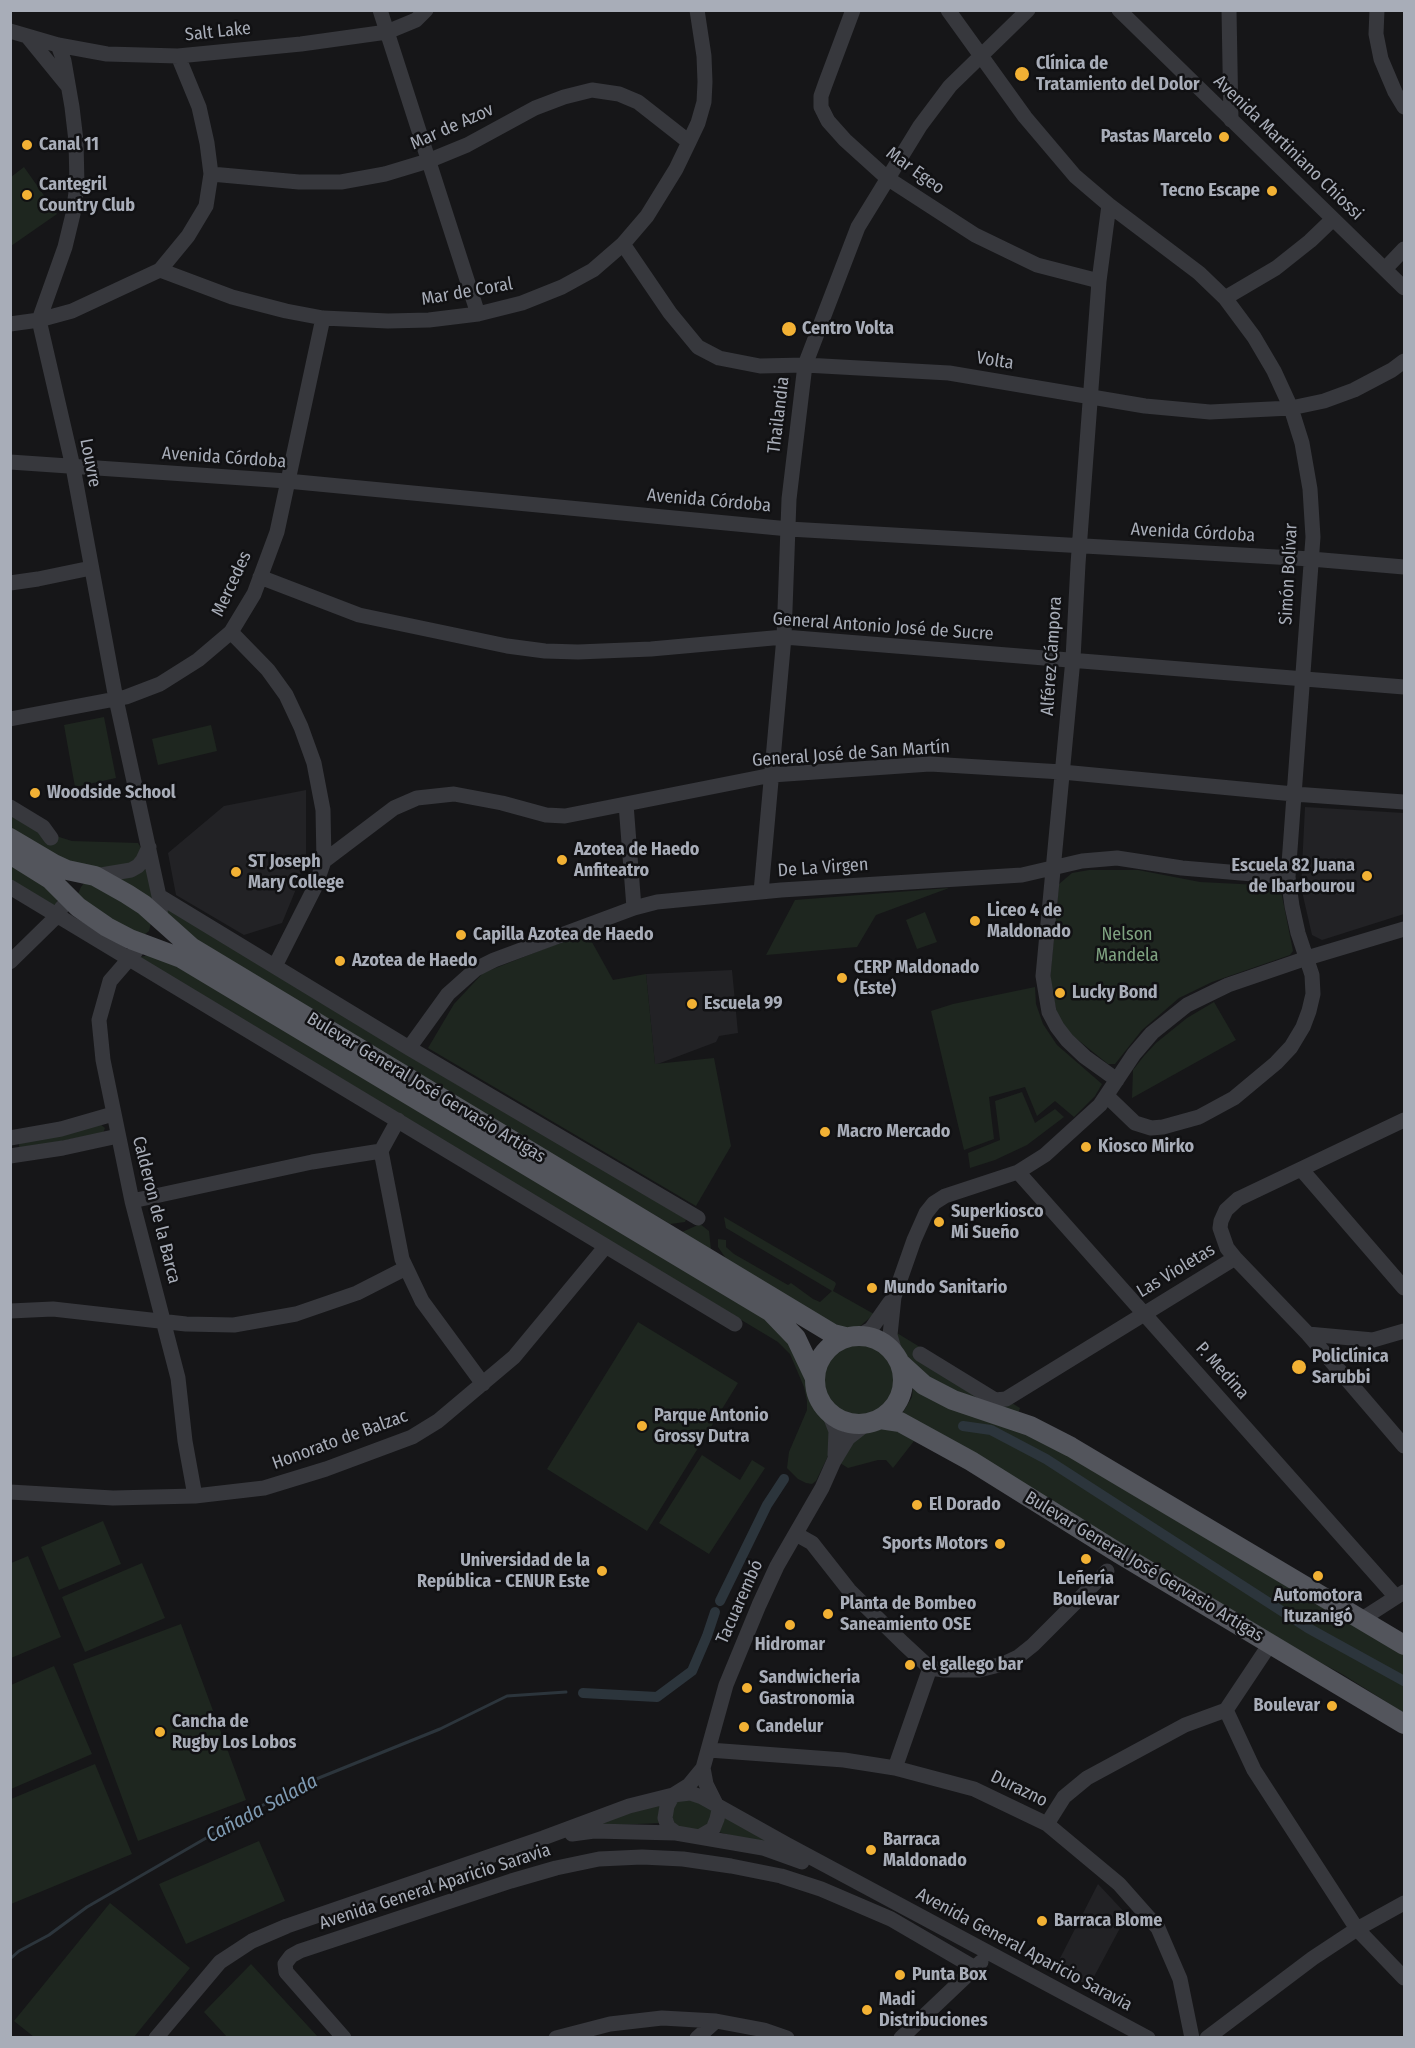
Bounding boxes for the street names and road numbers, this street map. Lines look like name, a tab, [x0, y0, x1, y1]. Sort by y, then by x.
street label: Salt Lake	[184, 18, 252, 46]
street label: Avenida Martiniano Chiossi	[1209, 71, 1367, 225]
street label: Mar de Azov	[407, 99, 497, 155]
street label: Mar Egeo	[882, 143, 948, 199]
street label: Mar de Coral	[420, 273, 514, 311]
street label: Volta	[975, 347, 1015, 375]
street label: Thailandia	[764, 375, 794, 455]
street label: Louvre	[75, 437, 105, 489]
street label: Avenida Córdoba	[161, 443, 287, 473]
street label: Avenida Córdoba	[646, 485, 772, 517]
street label: Avenida Córdoba	[1130, 519, 1256, 547]
street label: Simón Bolívar	[1276, 523, 1302, 625]
street label: Mercedes	[207, 548, 257, 620]
street label: Alférez Cámpora	[1037, 596, 1067, 716]
street label: General Antonio José de Sucre	[772, 609, 994, 645]
street label: General José de San Martín	[751, 736, 951, 772]
street label: De La Virgen	[777, 854, 869, 882]
street label: Bulevar General José Gervasio Artigas	[303, 1008, 549, 1168]
street label: Calderon de la Barca	[127, 1134, 185, 1286]
street label: Las Violetas	[1133, 1239, 1219, 1303]
street label: P. Medina	[1191, 1338, 1253, 1404]
street label: Honorato de Balzac	[269, 1405, 411, 1475]
street label: Bulevar General José Gervasio Artigas	[1021, 1487, 1267, 1647]
street label: Tacuarembó	[712, 1557, 768, 1647]
street label: Durazno	[987, 1766, 1051, 1812]
street label: Avenida General Aparicio Saravia	[317, 1839, 553, 1935]
street label: Avenida General Aparicio Saravia	[912, 1884, 1136, 2016]

